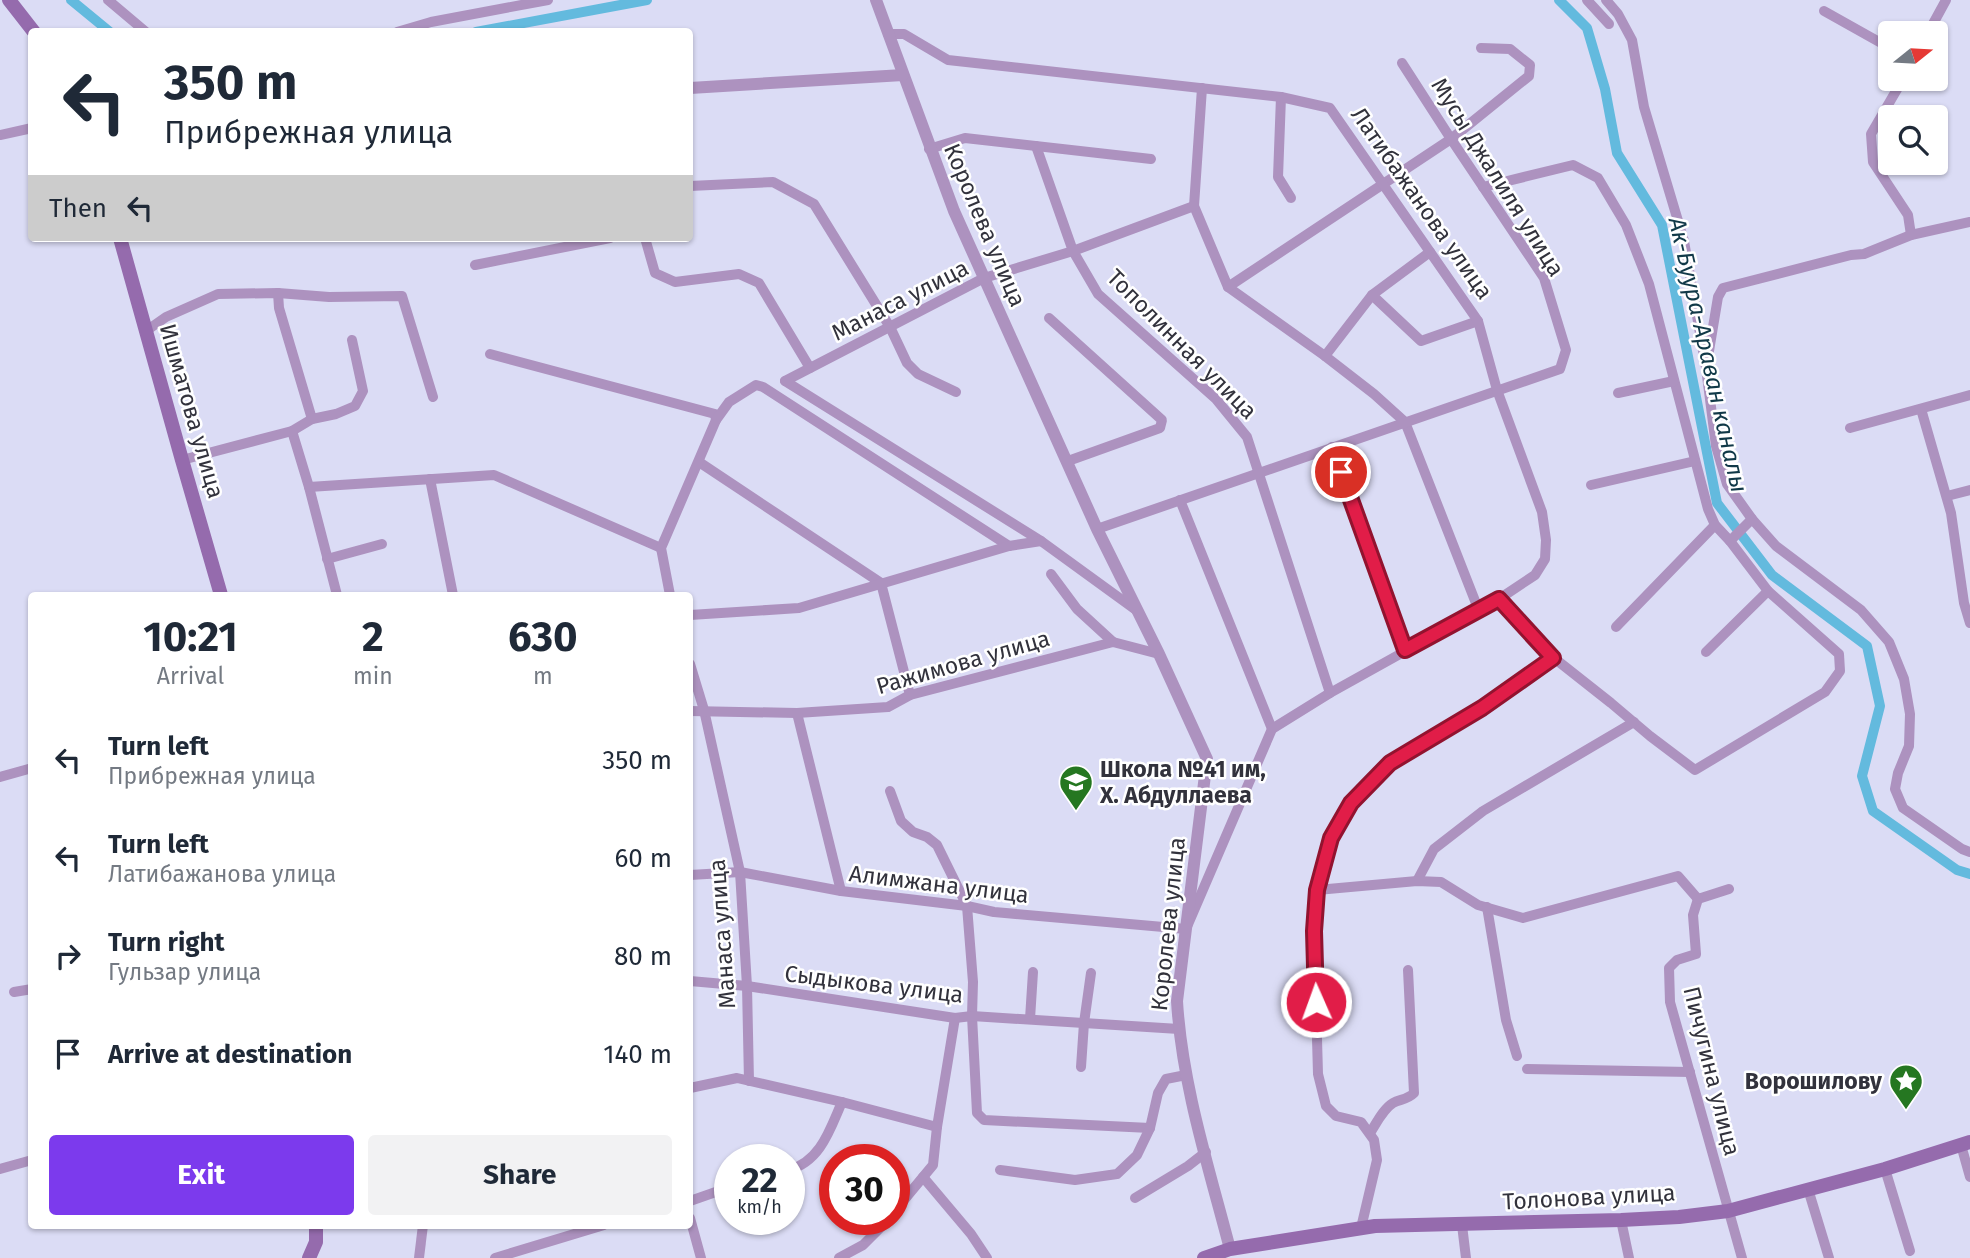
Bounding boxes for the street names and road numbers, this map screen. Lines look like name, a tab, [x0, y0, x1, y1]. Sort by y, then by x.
street label: Мусы Джалиля улица	[1425, 72, 1571, 282]
street label: Латибажанова улица	[1345, 102, 1499, 304]
street label: Королева улица	[938, 139, 1032, 311]
street label: Манаса улица	[827, 253, 973, 347]
street label: Тополинная улица	[1101, 263, 1263, 425]
street label: Ишматова улица	[154, 321, 230, 501]
street label: Ражимова улица	[873, 624, 1053, 700]
street label: Королева улица	[1145, 836, 1191, 1012]
street label: Манаса улица	[703, 858, 741, 1010]
street label: Алимжана улица	[848, 859, 1030, 909]
street label: Сыдыкова улица	[783, 959, 965, 1009]
street label: Пичугина улица	[1677, 984, 1747, 1158]
street label: Толонова улица	[1502, 1178, 1676, 1216]

